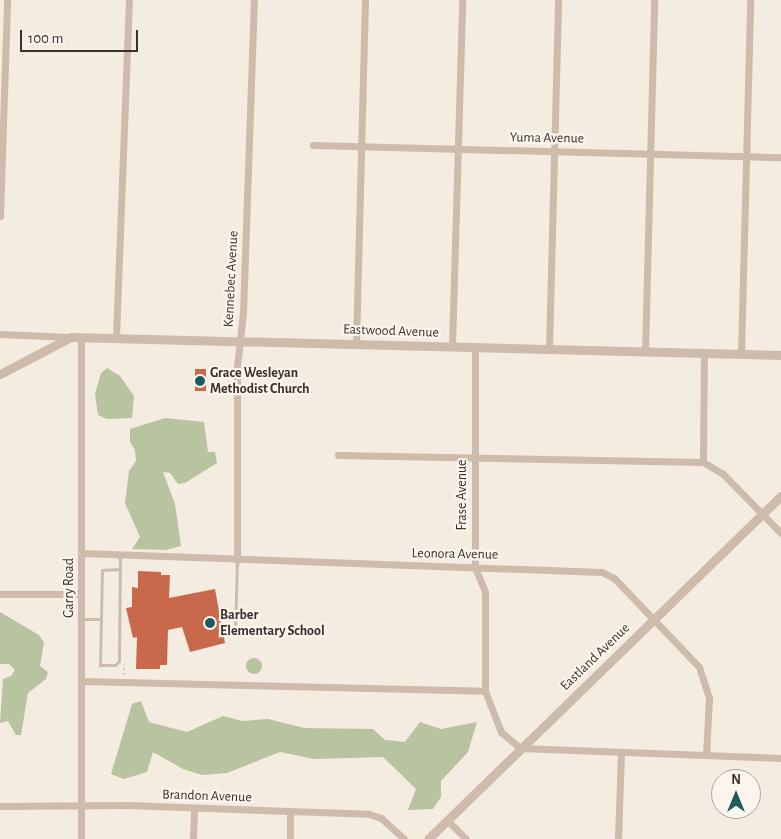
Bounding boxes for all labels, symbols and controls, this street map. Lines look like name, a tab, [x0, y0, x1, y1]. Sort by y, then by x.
scale bar	[22, 20, 140, 52]
text: 100 m	[28, 31, 63, 46]
street label: Yuma Avenue	[510, 129, 584, 147]
street label: Kennebec Avenue	[220, 230, 242, 328]
street label: Eastwood Avenue	[343, 321, 439, 341]
place label: Grace Wesleyan Methodist Church	[210, 365, 310, 398]
marker: Grace Wesleyan Methodist Church	[194, 375, 206, 387]
street label: Frase Avenue	[454, 459, 470, 531]
street label: Leonora Avenue	[411, 545, 499, 563]
street label: Garry Road	[61, 558, 77, 618]
place label: Barber Elementary School	[220, 607, 325, 640]
marker: Barber Elementary School	[204, 617, 216, 629]
street label: Eastland Avenue	[557, 620, 633, 694]
north arrow	[711, 769, 761, 819]
text: N	[731, 773, 741, 787]
street label: Brandon Avenue	[162, 786, 252, 806]

